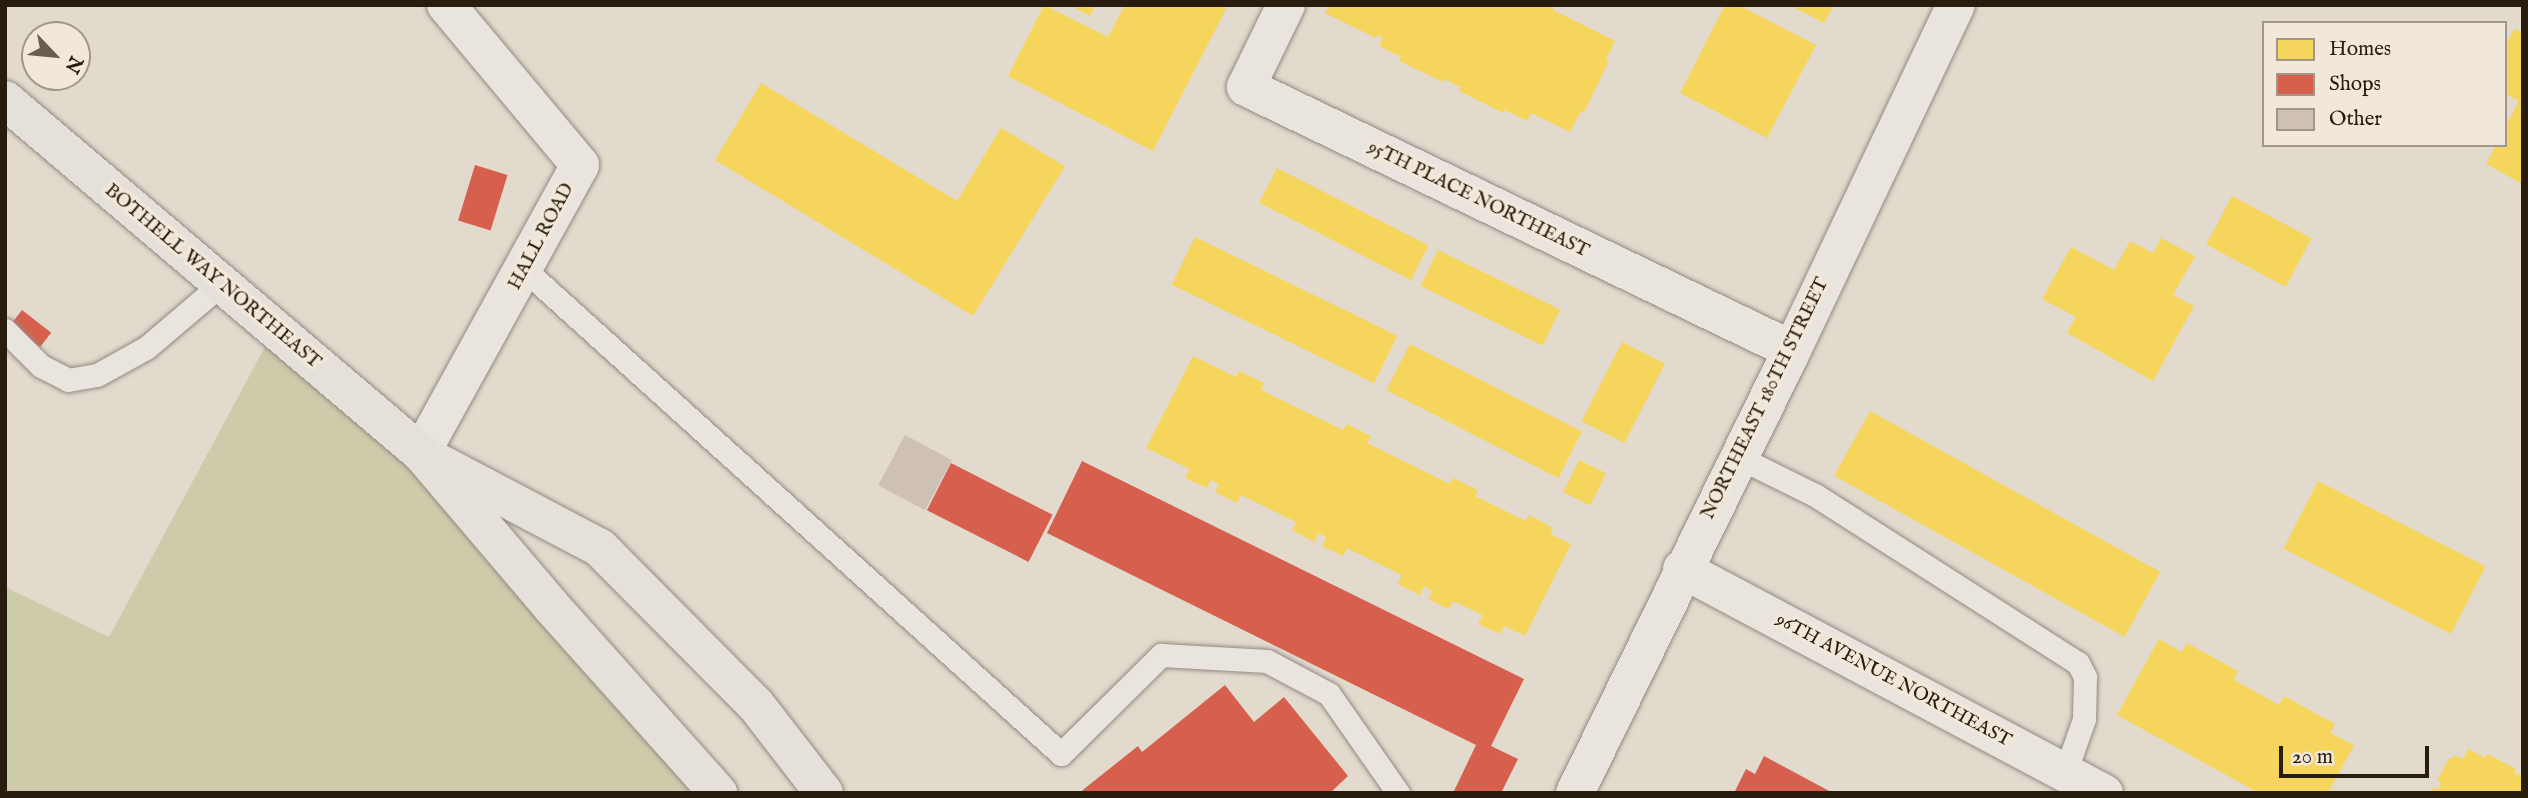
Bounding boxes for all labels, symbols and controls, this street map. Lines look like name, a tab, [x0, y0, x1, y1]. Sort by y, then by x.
north arrow	[21, 21, 91, 91]
legend	[2262, 21, 2507, 147]
text: Homes	[2329, 36, 2391, 63]
text: N	[59, 52, 87, 77]
text: Shops	[2329, 71, 2381, 98]
text: Other	[2329, 106, 2382, 133]
street label: 95TH PLACE NORTHEAST	[1364, 136, 1592, 264]
street label: BOTHELL WAY NORTHEAST	[99, 180, 325, 374]
street label: HALL ROAD	[504, 180, 580, 294]
street label: NORTHEAST 180TH STREET	[1697, 274, 1835, 524]
street label: 96TH AVENUE NORTHEAST	[1771, 609, 2015, 753]
scale bar	[2283, 732, 2434, 776]
text: 20 m	[2292, 744, 2333, 771]

